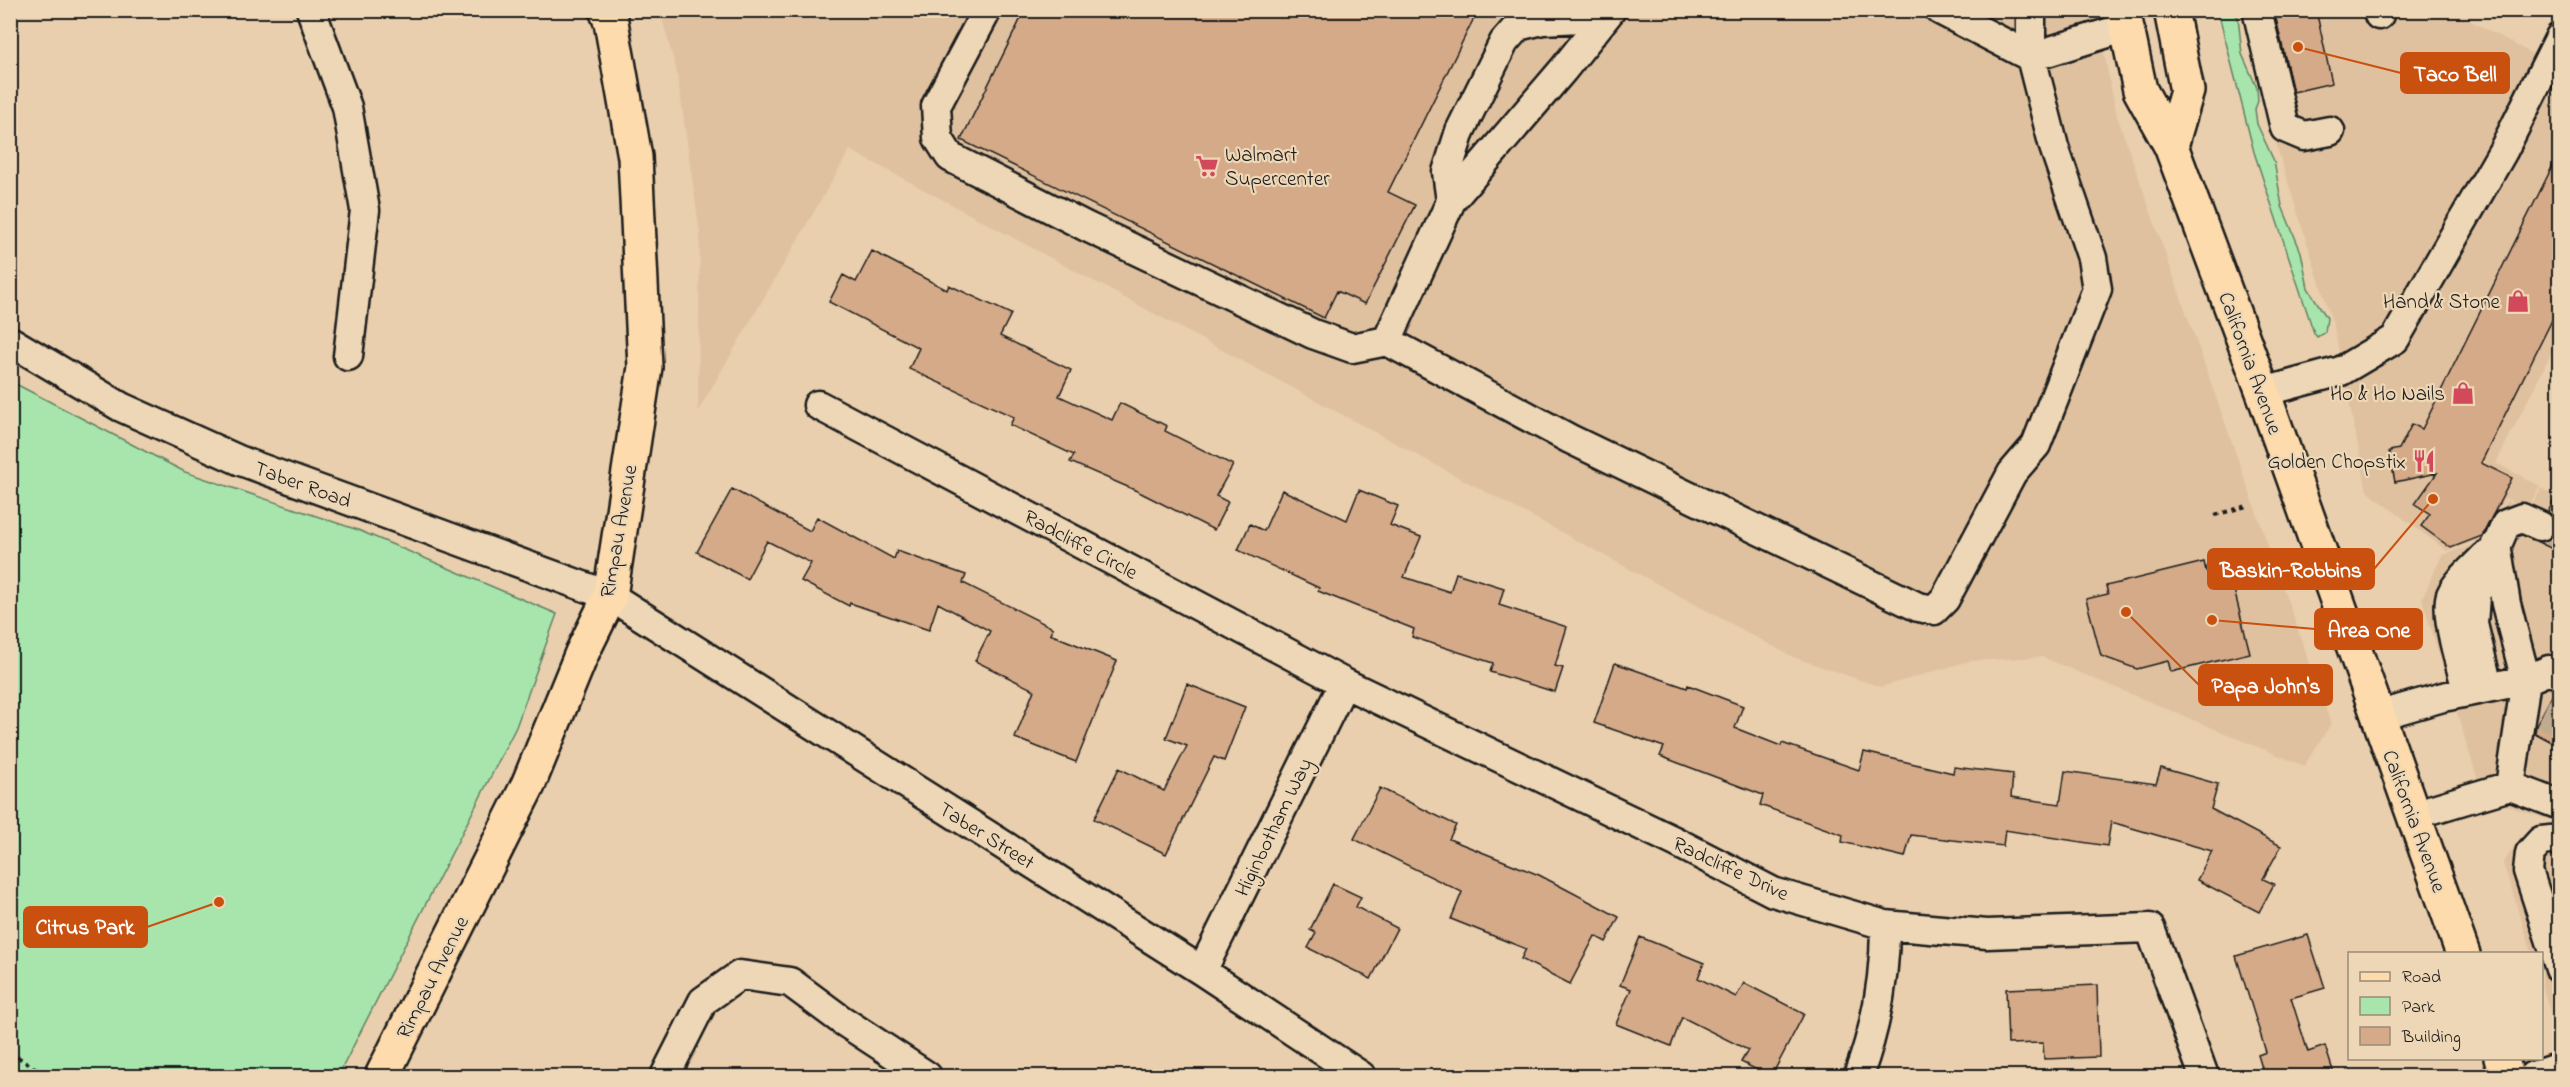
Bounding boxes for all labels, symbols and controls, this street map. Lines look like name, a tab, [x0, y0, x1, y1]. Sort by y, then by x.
callout: Taco Bell	[2401, 53, 2509, 93]
text: Taco Bell	[2413, 60, 2497, 92]
place label: Walmart Supercenter	[1225, 141, 1330, 195]
supermarket icon: Walmart Supercenter	[1194, 153, 1220, 179]
street label: California Avenue	[2209, 288, 2289, 440]
place label: Hand & Stone	[2383, 288, 2501, 318]
shop icon: Hand & Stone	[2505, 288, 2531, 314]
place label: Ho & Ho Nails	[2330, 380, 2445, 410]
shop icon: Ho & Ho Nails	[2450, 380, 2476, 406]
place label: Golden Chopstix	[2267, 448, 2406, 478]
restaurant icon: Golden Chopstix	[2411, 448, 2437, 474]
street label: Taber Road	[250, 454, 355, 517]
street label: Rimpau Avenue	[594, 462, 647, 600]
street label: Radcliffe Circle	[1018, 503, 1143, 589]
callout: Baskin-Robbins	[2208, 549, 2374, 589]
text: Baskin-Robbins	[2219, 556, 2362, 588]
callout: Area One	[2315, 609, 2422, 649]
text: Area One	[2328, 616, 2412, 648]
callout: Papa John's	[2199, 665, 2332, 705]
text: Papa John's	[2212, 672, 2320, 704]
street label: California Avenue	[2373, 746, 2453, 898]
street label: Higinbotham Way	[1228, 754, 1323, 903]
street label: Taber Street	[932, 795, 1040, 878]
street label: Radcliffe Drive	[1667, 830, 1794, 910]
callout: Citrus Park	[24, 907, 147, 947]
street label: Rimpau Avenue	[390, 911, 478, 1045]
text: Citrus Park	[35, 913, 136, 945]
legend	[2348, 952, 2543, 1060]
text: Road	[2402, 965, 2441, 991]
text: Park	[2402, 995, 2435, 1021]
text: Building	[2401, 1025, 2461, 1052]

